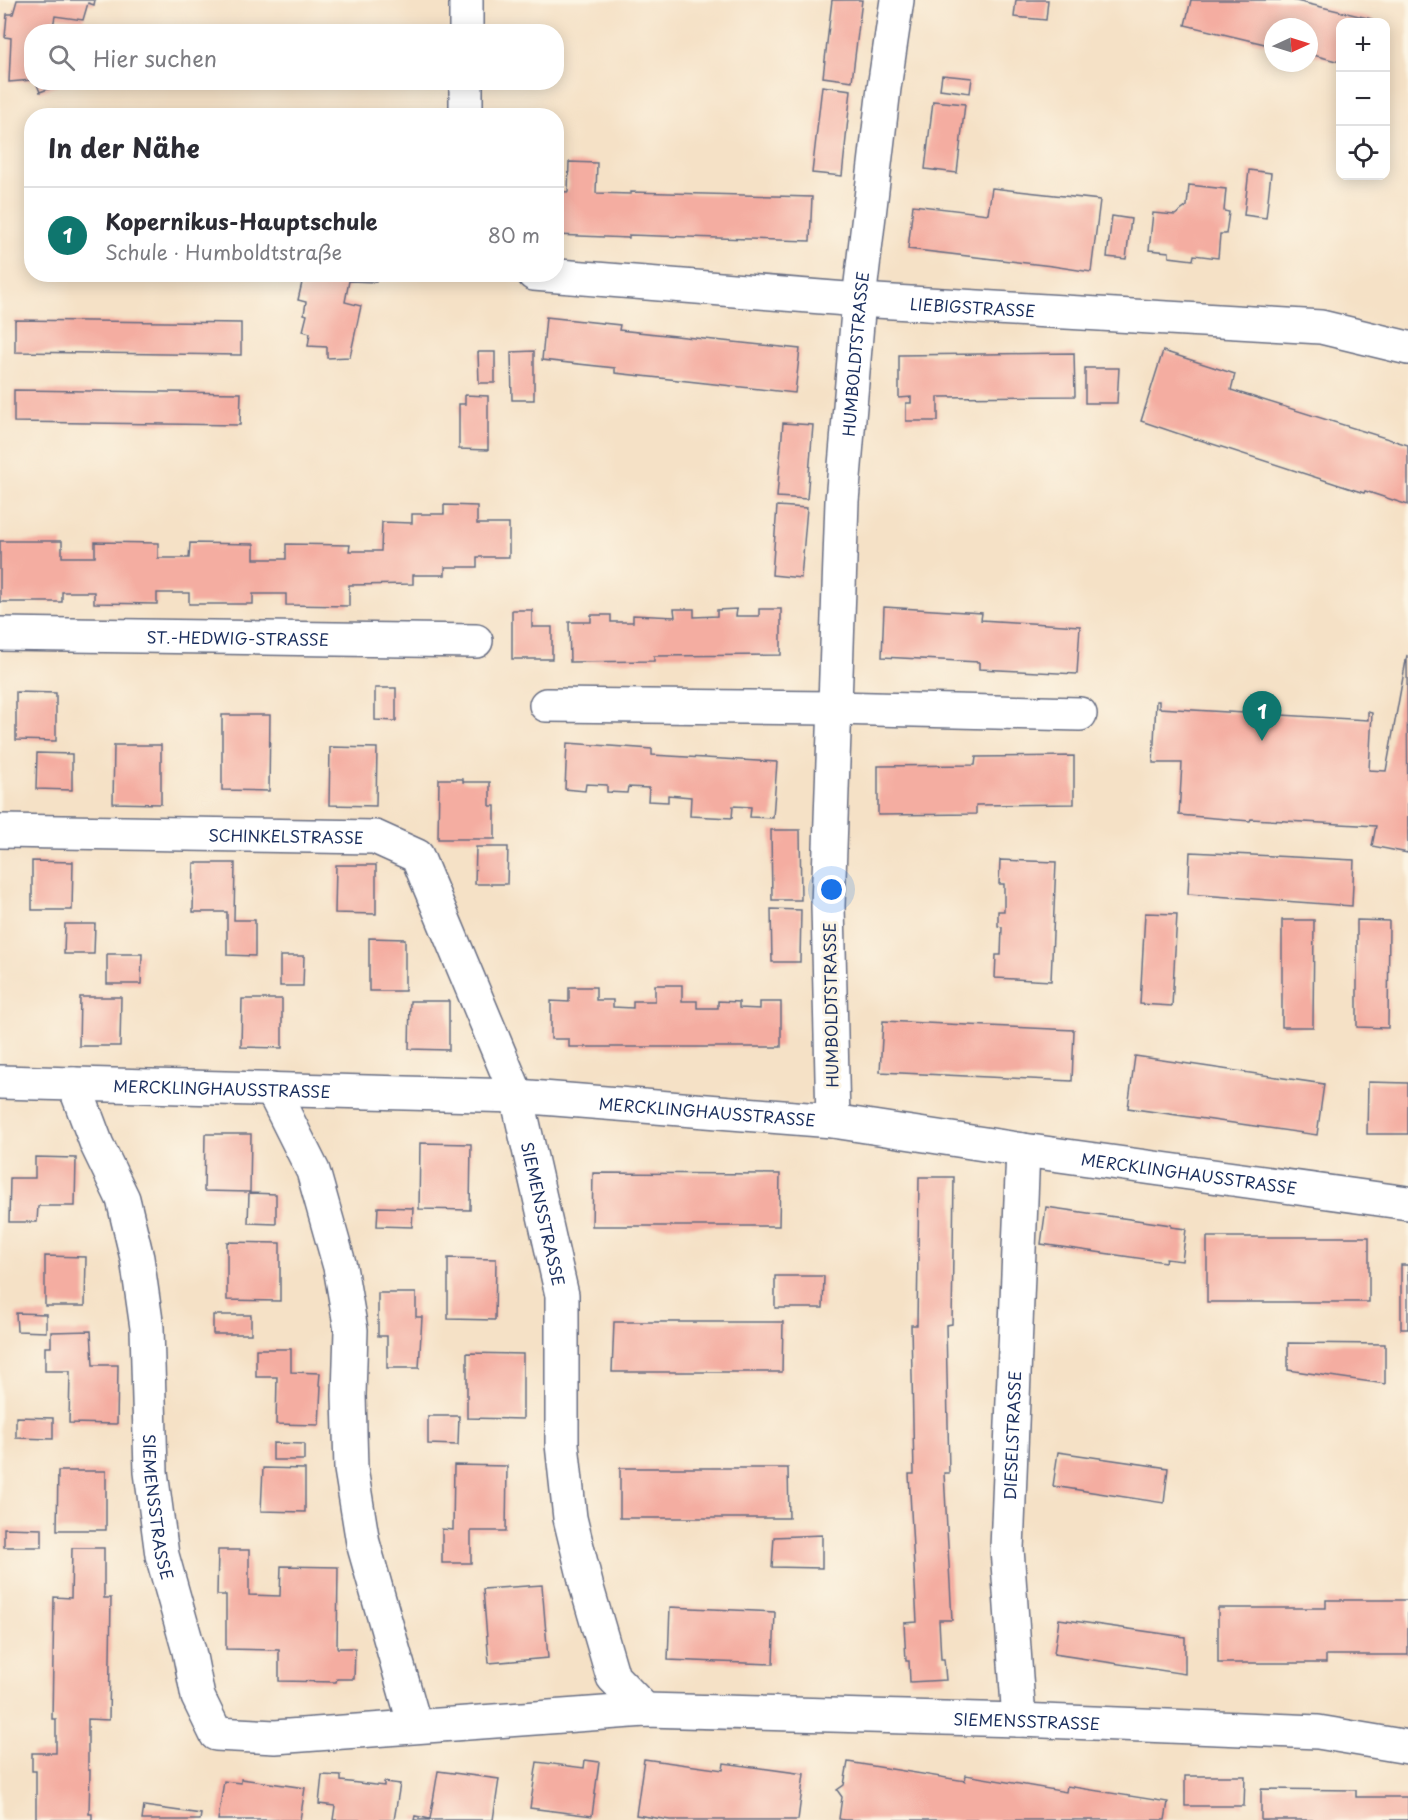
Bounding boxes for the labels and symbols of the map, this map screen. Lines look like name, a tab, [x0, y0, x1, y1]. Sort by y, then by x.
north arrow	[1264, 18, 1318, 72]
street label: HUMBOLDTSTRASSE	[836, 270, 874, 437]
street label: LIEBIGSTRASSE	[909, 291, 1036, 322]
street label: ST.-HEDWIG-STRASSE	[147, 624, 329, 651]
pin: 1	[1242, 692, 1282, 741]
street label: SCHINKELSTRASSE	[208, 822, 364, 849]
your location	[817, 875, 846, 904]
street label: HUMBOLDTSTRASSE	[817, 922, 843, 1088]
street label: MERCKLINGHAUSSTRASSE	[113, 1073, 331, 1103]
street label: MERCKLINGHAUSSTRASSE	[598, 1091, 817, 1132]
street label: SIEMENSSTRASSE	[516, 1140, 572, 1288]
street label: MERCKLINGHAUSSTRASSE	[1080, 1146, 1298, 1200]
street label: DIESELSTRASSE	[997, 1370, 1026, 1501]
street label: SIEMENSSTRASSE	[138, 1434, 180, 1583]
street label: SIEMENSSTRASSE	[953, 1706, 1101, 1735]

